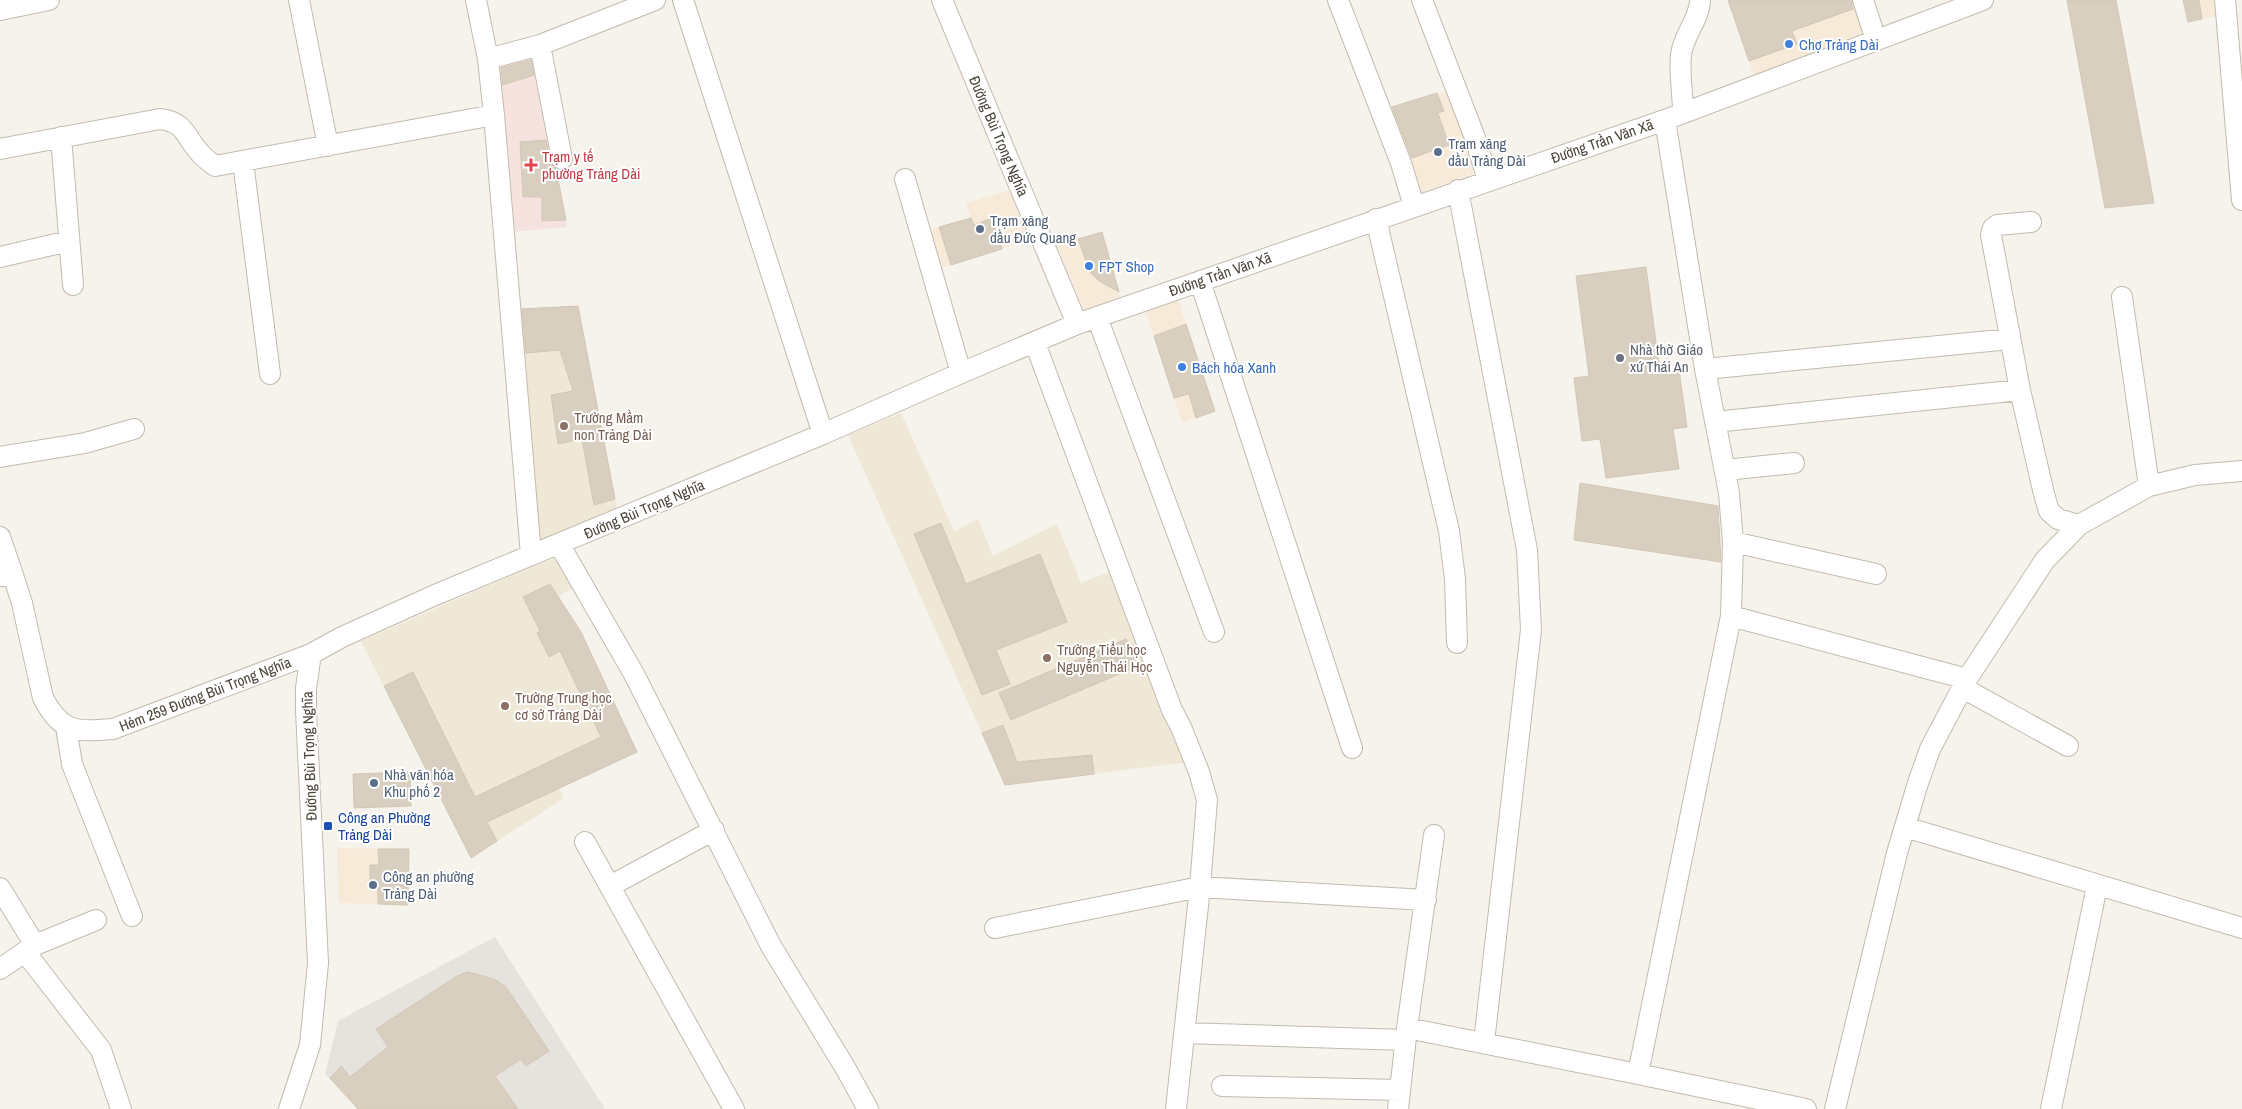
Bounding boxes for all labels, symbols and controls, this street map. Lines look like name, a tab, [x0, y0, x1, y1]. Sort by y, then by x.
place label: Chợ Trảng Dài	[1799, 34, 1879, 55]
marker: Chợ Trảng Dài	[1783, 38, 1795, 50]
street label: Đường Bùi Trọng Nghĩa	[964, 72, 1034, 200]
street label: Đường Trần Văn Xã	[1548, 114, 1656, 168]
place label: Trạm xăng dầu Trảng Dài	[1448, 133, 1526, 171]
place label: Trạm y tế phường Trảng Dài	[542, 146, 641, 184]
marker: Trạm xăng dầu Trảng Dài	[1432, 146, 1444, 158]
marker: Trạm y tế phường Trảng Dài	[524, 158, 538, 172]
place label: Trạm xăng dầu Đức Quang	[990, 210, 1076, 248]
marker: Trạm xăng dầu Đức Quang	[974, 223, 986, 235]
street label: Đường Trần Văn Xã	[1166, 247, 1274, 301]
place label: FPT Shop	[1099, 256, 1154, 277]
marker: FPT Shop	[1083, 260, 1095, 272]
place label: Nhà thờ Giáo xứ Thái An	[1630, 339, 1703, 377]
marker: Nhà thờ Giáo xứ Thái An	[1614, 352, 1626, 364]
place label: Bách hóa Xanh	[1192, 357, 1276, 378]
marker: Bách hóa Xanh	[1176, 361, 1188, 373]
place label: Trường Mầm non Trảng Dài	[574, 407, 652, 445]
marker: Trường Mầm non Trảng Dài	[558, 420, 570, 432]
street label: Đường Bùi Trọng Nghĩa	[580, 474, 708, 544]
place label: Trường Tiểu học Nguyễn Thái Học	[1057, 639, 1153, 677]
street label: Hẻm 259 Đường Bùi Trọng Nghĩa	[116, 651, 294, 737]
marker: Trường Tiểu học Nguyễn Thái Học	[1041, 652, 1053, 664]
place label: Trường Trung học cơ sở Trảng Dài	[515, 687, 612, 725]
street label: Đường Bùi Trọng Nghĩa	[296, 691, 322, 821]
marker: Trường Trung học cơ sở Trảng Dài	[499, 700, 511, 712]
place label: Nhà văn hóa Khu phố 2	[384, 764, 454, 802]
marker: Nhà văn hóa Khu phố 2	[368, 777, 380, 789]
place label: Công an Phường Trảng Dài	[338, 807, 430, 845]
marker: Công an Phường Trảng Dài	[322, 820, 334, 832]
place label: Công an phường Trảng Dài	[383, 866, 474, 904]
marker: Công an phường Trảng Dài	[367, 879, 379, 891]

